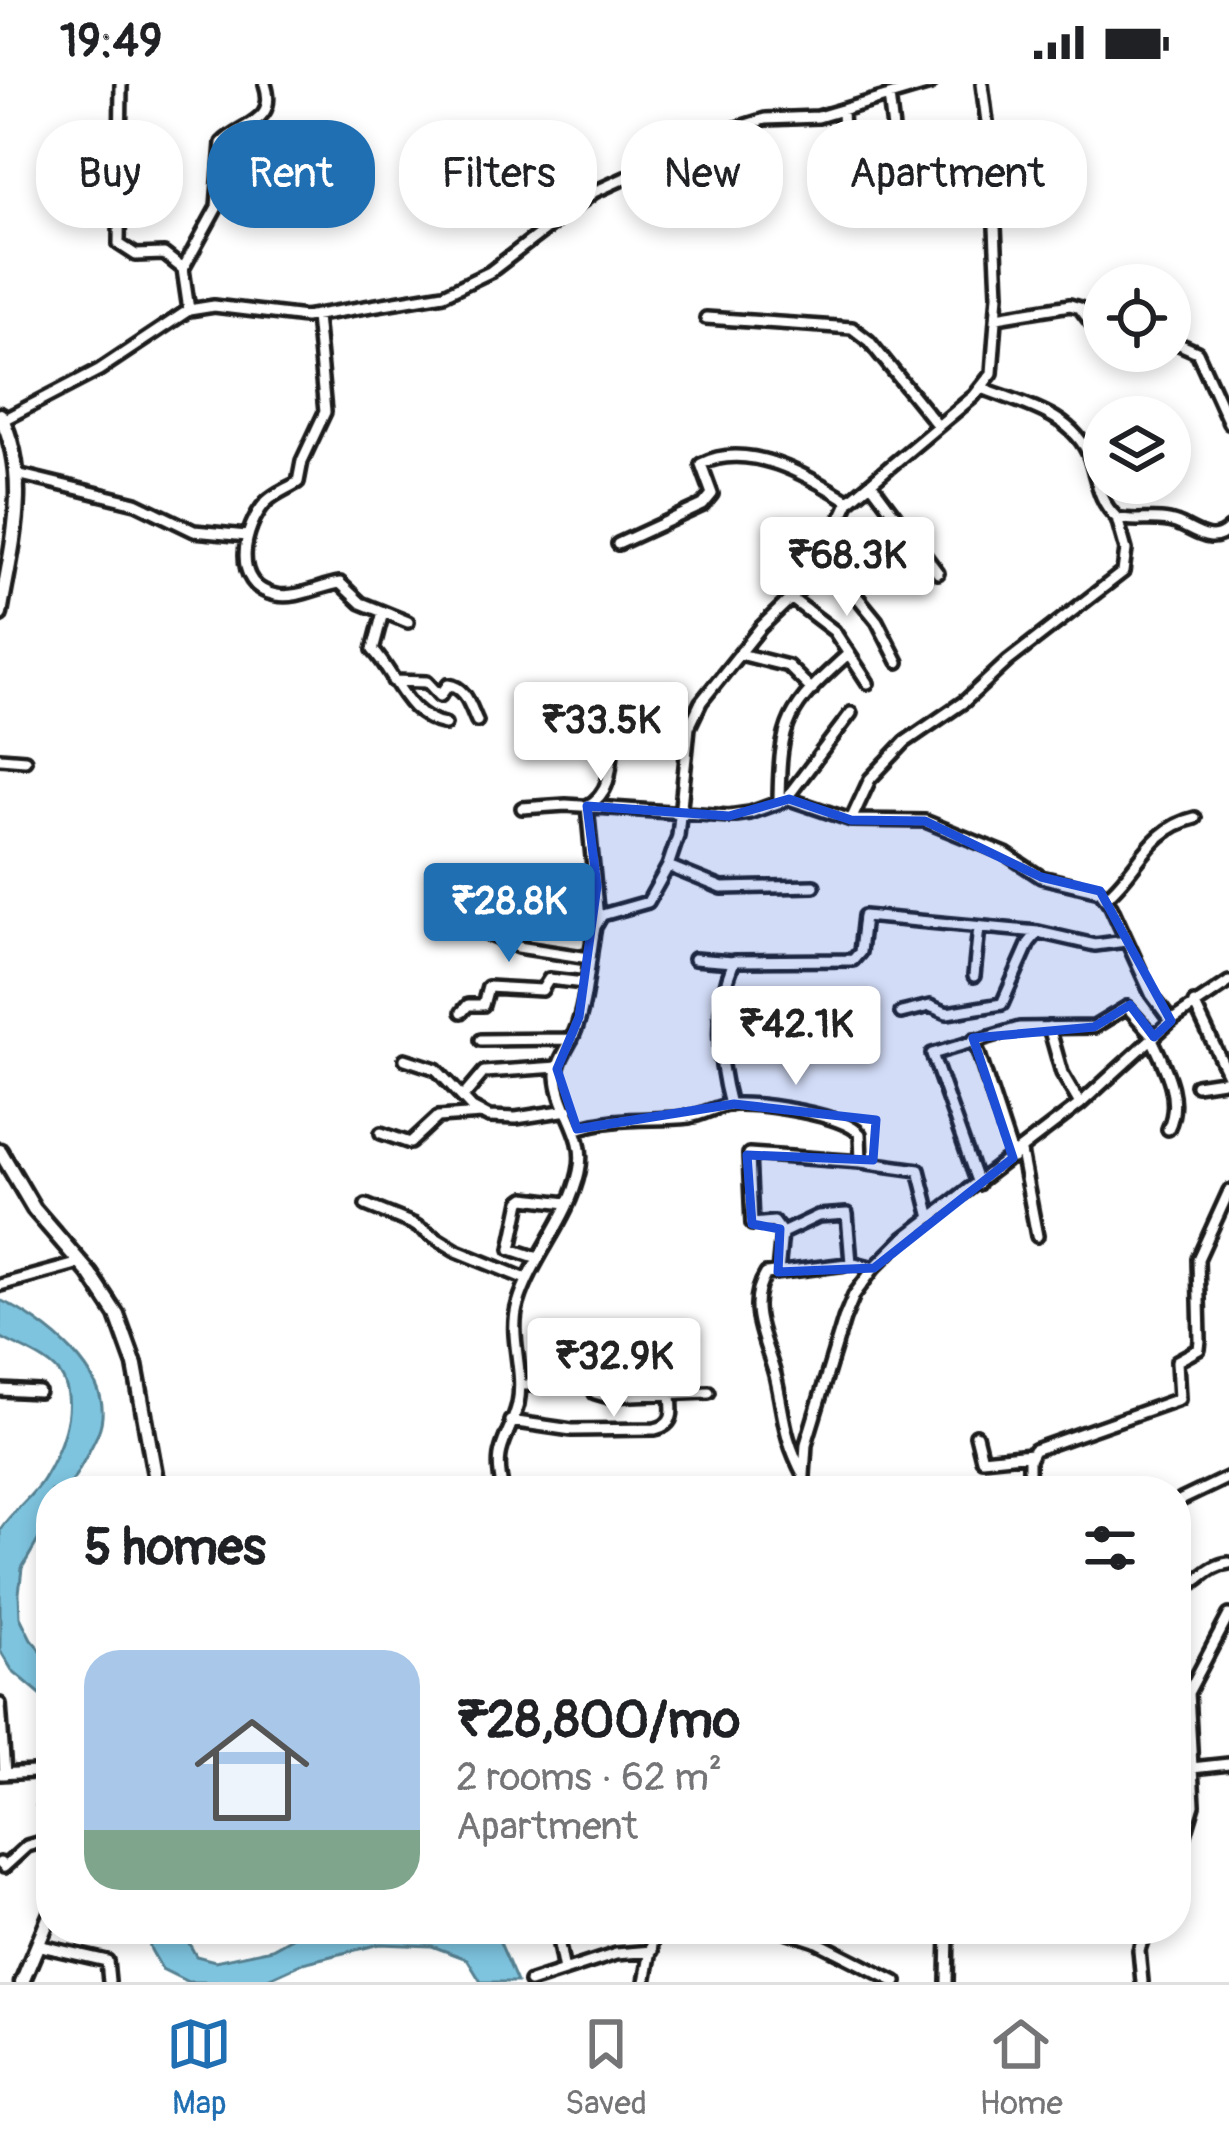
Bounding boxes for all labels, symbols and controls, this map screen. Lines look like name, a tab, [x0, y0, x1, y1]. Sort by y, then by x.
text: 19:49	[60, 14, 162, 70]
chip: Buy	[36, 120, 183, 228]
chip: Rent	[207, 120, 375, 228]
chip: Filters	[399, 120, 597, 228]
chip: New	[621, 120, 783, 228]
chip: Apartment	[807, 120, 1087, 228]
map controls	[1083, 264, 1191, 504]
button: locate	[1083, 264, 1191, 372]
button: layers	[1083, 396, 1191, 504]
pin: ₹68.3K	[749, 517, 945, 619]
text: ₹68.3K	[787, 531, 907, 580]
pin: ₹33.5K	[503, 682, 699, 784]
text: ₹33.5K	[541, 696, 661, 745]
pin: ₹28.8K	[411, 863, 607, 965]
text: ₹28.8K	[451, 877, 567, 926]
pin: ₹42.1K	[698, 986, 894, 1088]
text: ₹42.1K	[738, 1000, 854, 1049]
pin: ₹32.9K	[516, 1318, 712, 1420]
text: ₹32.9K	[554, 1332, 674, 1381]
icon: filters	[1077, 1515, 1143, 1581]
text: 5 homes	[84, 1516, 266, 1580]
text: ₹28,800/mo	[456, 1689, 740, 1753]
icon: home	[180, 1698, 324, 1842]
text: 2 rooms · 62 m²	[456, 1753, 722, 1802]
text: Apartment	[456, 1802, 638, 1851]
tab: Map	[166, 2011, 232, 2124]
tab: Saved	[565, 2011, 647, 2124]
tab: Home	[979, 2011, 1063, 2124]

